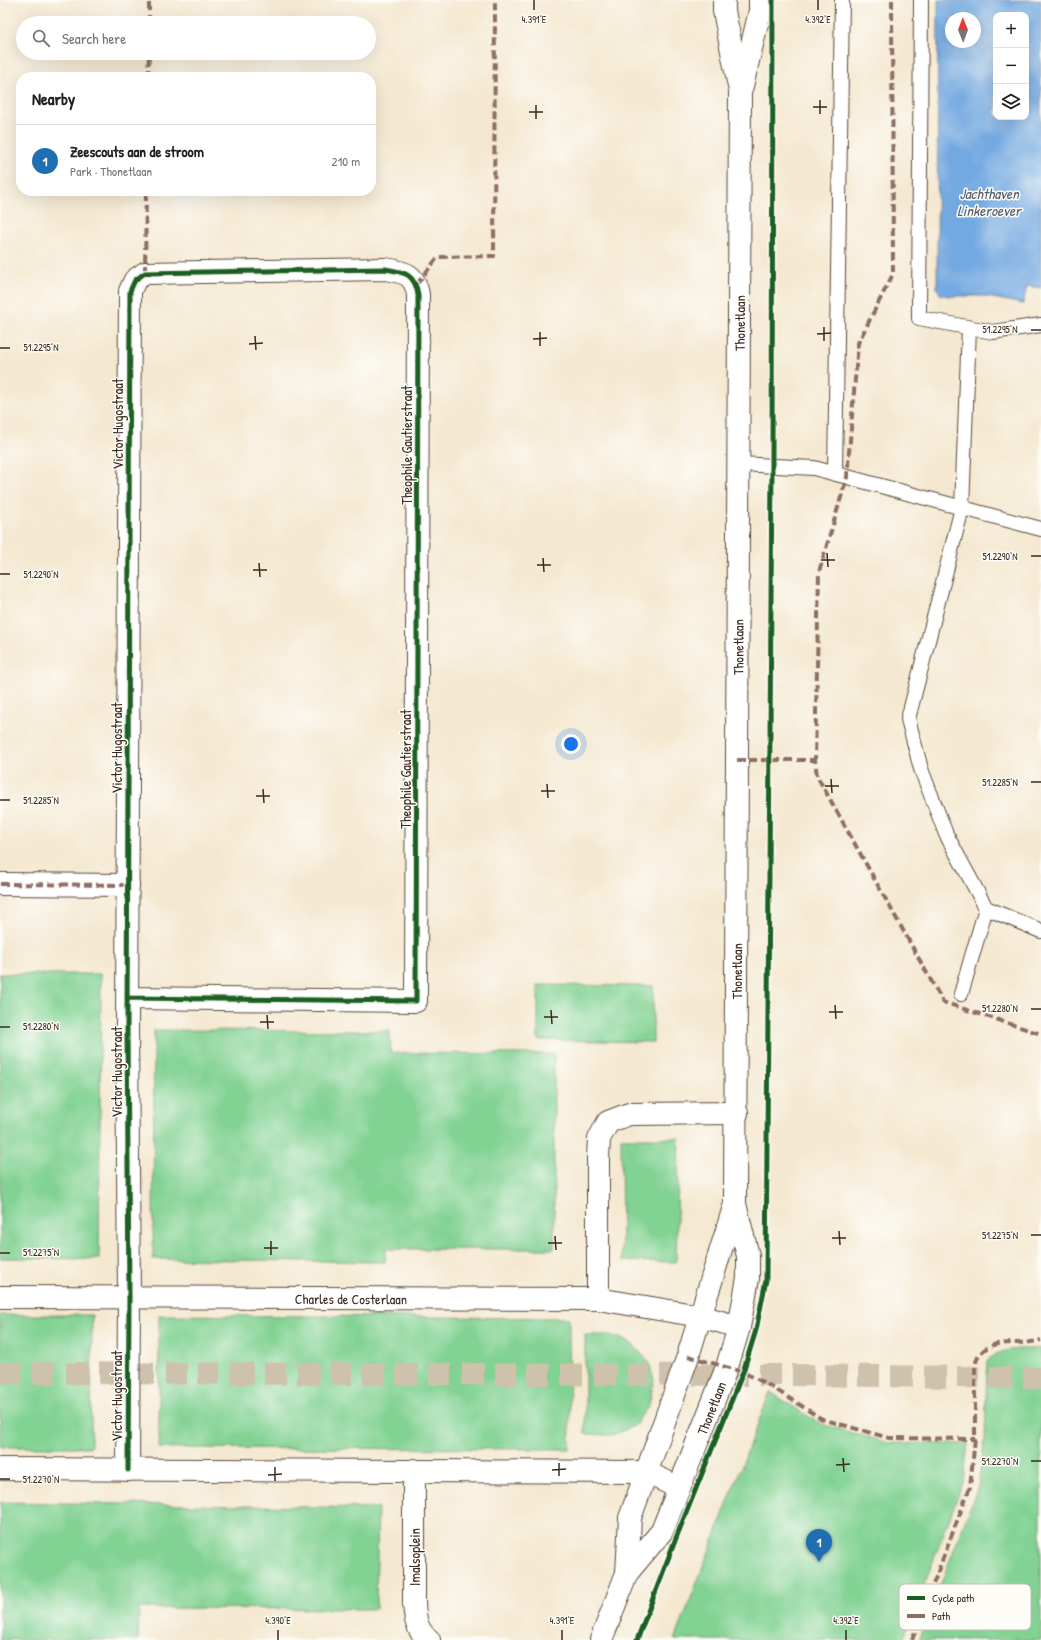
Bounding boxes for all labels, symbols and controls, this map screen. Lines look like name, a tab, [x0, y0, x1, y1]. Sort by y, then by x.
north arrow	[945, 12, 981, 48]
map controls	[993, 12, 1029, 120]
button: +	[993, 12, 1029, 48]
text: 4.391°E	[522, 13, 547, 26]
text: 4.392°E	[805, 13, 831, 26]
search box	[16, 16, 376, 60]
icon: search	[30, 27, 52, 49]
text: Search here	[62, 28, 126, 49]
button: −	[993, 48, 1029, 84]
button: layers	[993, 84, 1029, 120]
text: Nearby	[32, 87, 75, 110]
text: Zeescouts aan de stroom	[70, 141, 204, 162]
text: 1	[43, 152, 47, 170]
text: 210 m	[332, 152, 360, 170]
text: Park · Thonetlaan	[70, 162, 152, 180]
water label: Jachthaven Linkeroever	[957, 183, 1023, 221]
street label: Thonetlaan	[729, 295, 749, 351]
text: 51.2295°N	[983, 323, 1017, 336]
text: 51.2295°N	[24, 341, 58, 354]
street label: Victor Hugostraat	[108, 378, 128, 469]
street label: Theophile Gautierstraat	[397, 385, 417, 505]
text: 51.2290°N	[982, 550, 1018, 563]
text: 51.2290°N	[23, 568, 59, 581]
street label: Thonetlaan	[728, 619, 747, 675]
street label: Victor Hugostraat	[107, 702, 127, 793]
street label: Theophile Gautierstraat	[396, 709, 416, 829]
your location	[561, 734, 581, 754]
text: 51.2285°N	[982, 776, 1018, 789]
text: 51.2285°N	[23, 794, 59, 807]
street label: Thonetlaan	[726, 943, 746, 999]
text: 51.2280°N	[982, 1002, 1018, 1015]
text: 51.2280°N	[23, 1020, 59, 1033]
street label: Victor Hugostraat	[107, 1026, 127, 1117]
text: 51.2275°N	[982, 1229, 1018, 1242]
text: 51.2275°N	[23, 1246, 59, 1259]
street label: Charles de Costerlaan	[295, 1288, 407, 1308]
street label: Victor Hugostraat	[107, 1350, 127, 1441]
street label: Thonetlaan	[692, 1378, 730, 1437]
text: 51.2270°N	[982, 1455, 1018, 1468]
text: 51.2270°N	[23, 1473, 59, 1486]
street label: Imalsoplein	[405, 1528, 425, 1586]
pin: 1	[806, 1529, 832, 1562]
legend	[899, 1584, 1031, 1630]
text: Cycle path	[932, 1591, 975, 1605]
text: Path	[932, 1609, 950, 1623]
text: 4.390°E	[265, 1614, 291, 1627]
text: 4.391°E	[550, 1614, 575, 1627]
text: 4.392°E	[833, 1614, 859, 1627]

